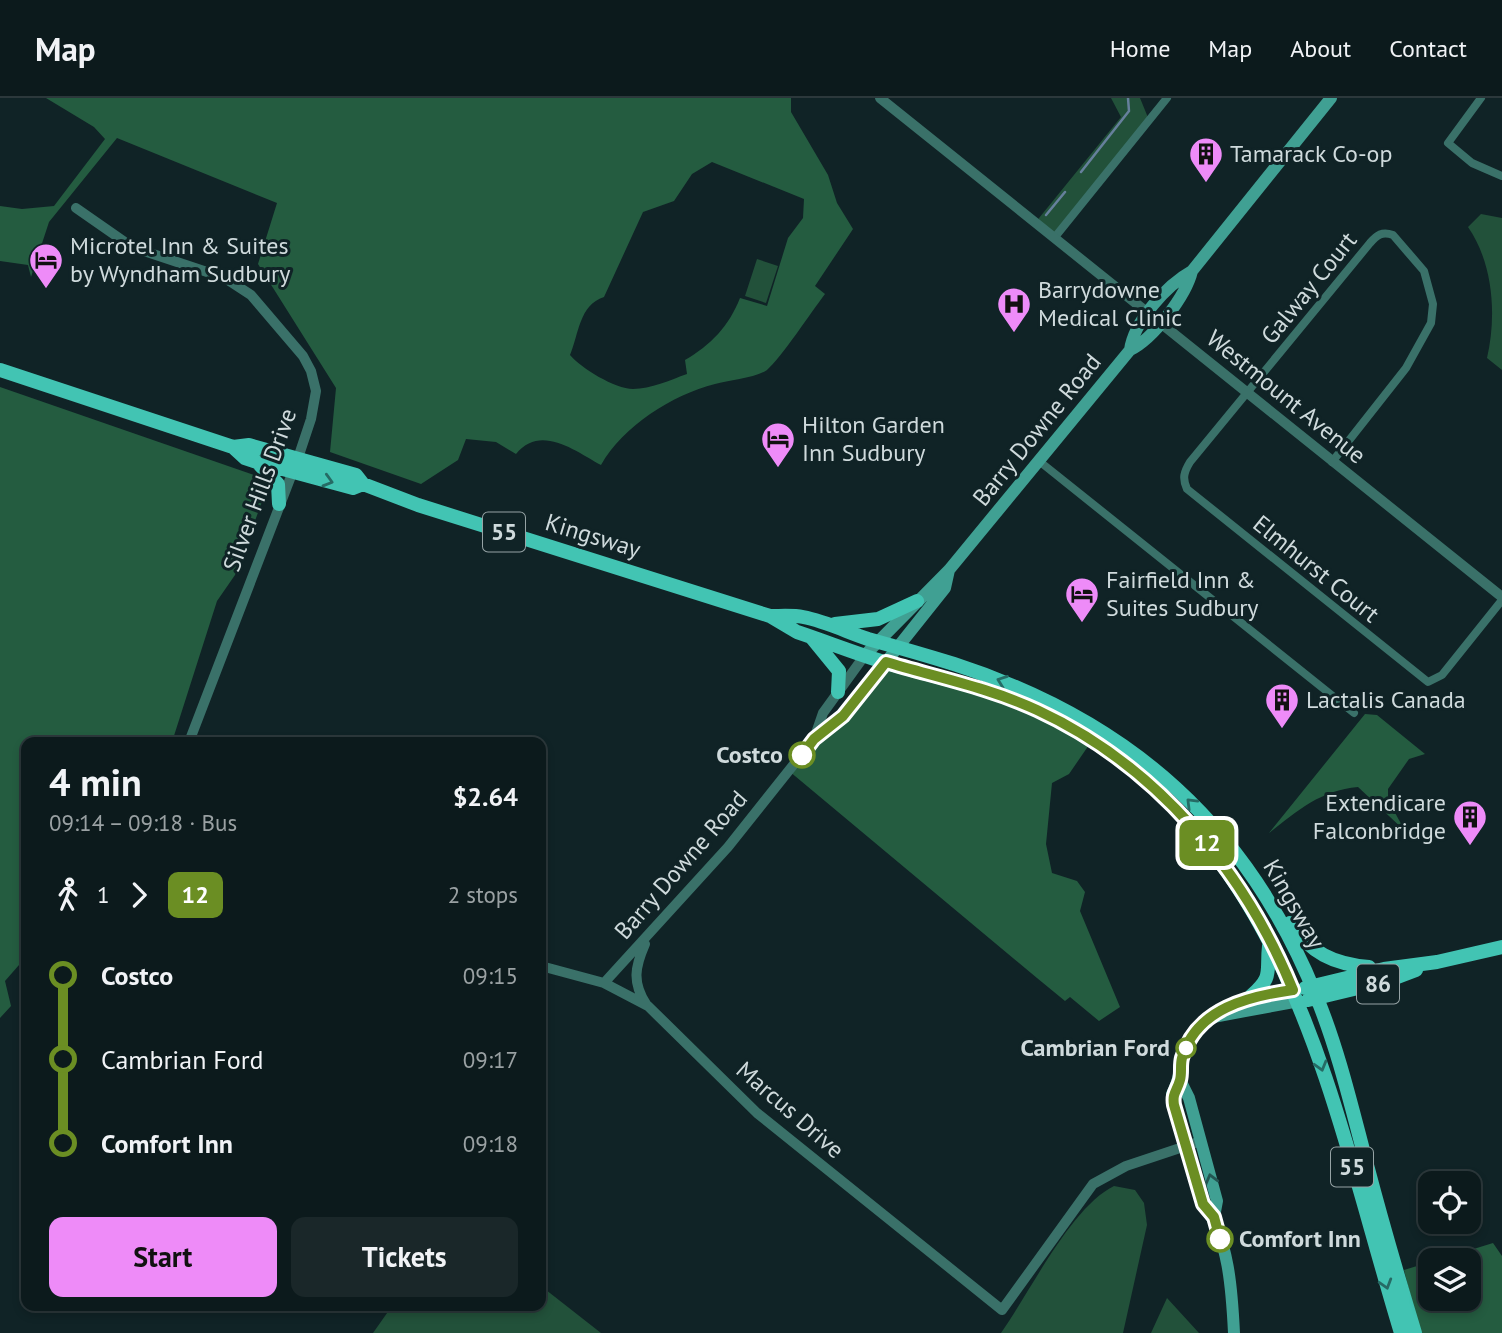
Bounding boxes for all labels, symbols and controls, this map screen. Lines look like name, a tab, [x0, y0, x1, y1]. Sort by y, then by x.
text: Map	[35, 27, 96, 70]
text: Home	[1110, 33, 1170, 64]
text: Map	[1208, 33, 1252, 64]
text: About	[1290, 33, 1351, 64]
text: Contact	[1389, 33, 1467, 64]
building icon: Tamarack Co-op	[1187, 135, 1225, 184]
place label: Tamarack Co-op	[1230, 138, 1392, 169]
street label: Galway Court	[1254, 225, 1363, 350]
place label: Microtel Inn & Suites by Wyndham Sudbury	[70, 230, 290, 289]
hotel icon: Microtel Inn & Suites by Wyndham Sudbury	[27, 241, 65, 290]
place label: Barrydowne Medical Clinic	[1038, 274, 1182, 333]
hospital icon: Barrydowne Medical Clinic	[995, 285, 1033, 334]
street label: Westmount Avenue	[1200, 323, 1372, 470]
street label: Barry Downe Road	[966, 347, 1108, 512]
street label: Silver Hills Drive	[216, 404, 303, 576]
place label: Hilton Garden Inn Sudbury	[802, 409, 945, 468]
hotel icon: Hilton Garden Inn Sudbury	[759, 420, 797, 469]
one-way arrow	[322, 473, 334, 488]
street label: Kingsway	[542, 506, 644, 565]
street label: Elmhurst Court	[1247, 508, 1386, 629]
road number: 55	[483, 512, 525, 552]
place label: Fairfield Inn & Suites Sudbury	[1106, 564, 1259, 623]
hotel icon: Fairfield Inn & Suites Sudbury	[1063, 575, 1101, 624]
one-way arrow	[997, 675, 1009, 689]
building icon: Lactalis Canada	[1263, 681, 1301, 730]
place label: Lactalis Canada	[1306, 684, 1466, 715]
place label: Costco	[716, 739, 783, 770]
marker: Costco	[789, 742, 815, 768]
text: 4 min	[49, 757, 142, 806]
text: $2.64	[453, 780, 518, 813]
street label: Barry Downe Road	[607, 784, 754, 946]
place label: Extendicare Falconbridge	[1313, 787, 1446, 846]
one-way arrow	[1187, 798, 1200, 811]
building icon: Extendicare Falconbridge	[1451, 798, 1489, 847]
text: 09:14 – 09:18 · Bus	[49, 808, 237, 837]
line badge: 12	[1176, 820, 1238, 866]
text: 12	[1193, 827, 1221, 858]
street label: Kingsway	[1257, 854, 1332, 954]
icon: walk	[49, 876, 87, 914]
icon: forward	[120, 876, 158, 914]
text: 12	[182, 879, 209, 910]
text: 1	[97, 880, 110, 909]
text: 2 stops	[448, 880, 518, 909]
text: Costco	[101, 959, 173, 992]
text: 09:15	[463, 961, 518, 990]
road number: 86	[1357, 964, 1399, 1004]
place label: Cambrian Ford	[1020, 1032, 1170, 1063]
marker: Cambrian Ford	[1176, 1038, 1196, 1058]
text: Cambrian Ford	[101, 1043, 264, 1076]
text: 09:17	[463, 1045, 518, 1074]
street label: Marcus Drive	[730, 1054, 851, 1165]
one-way arrow	[1313, 1059, 1328, 1071]
text: Comfort Inn	[101, 1127, 233, 1160]
text: 09:18	[463, 1129, 518, 1158]
road number: 55	[1331, 1148, 1373, 1186]
map controls	[1418, 1171, 1481, 1311]
button: locate	[1418, 1171, 1481, 1234]
one-way arrow	[1205, 1173, 1219, 1185]
button: Start	[49, 1217, 277, 1297]
button: Tickets	[291, 1217, 518, 1297]
place label: Comfort Inn	[1239, 1223, 1361, 1254]
marker: Comfort Inn	[1207, 1226, 1233, 1252]
button: layers	[1418, 1248, 1481, 1311]
one-way arrow	[1378, 1277, 1393, 1289]

